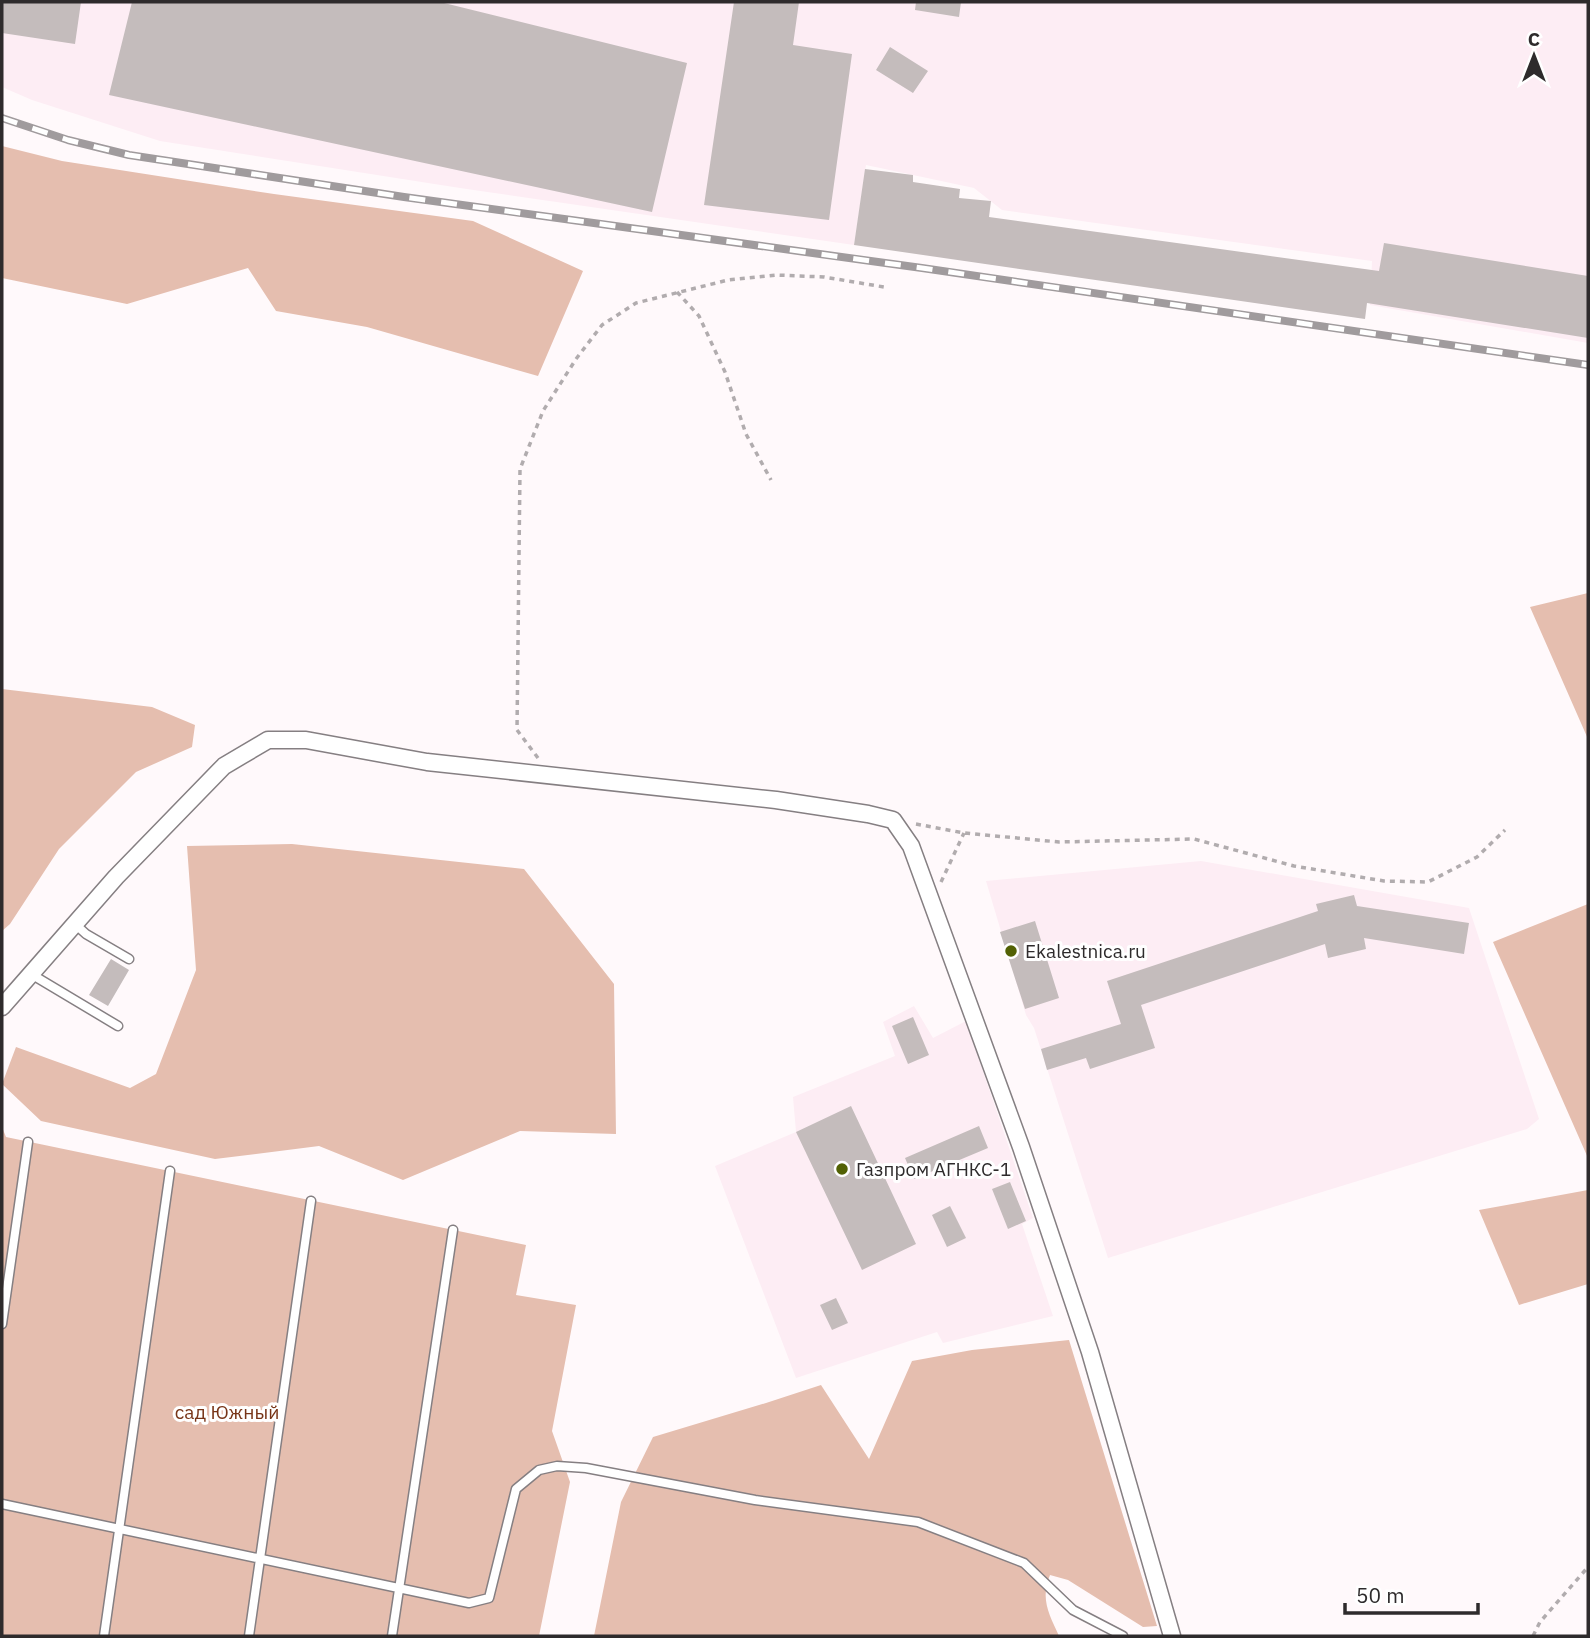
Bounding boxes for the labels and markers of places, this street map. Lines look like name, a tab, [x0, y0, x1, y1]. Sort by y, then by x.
place label: Ekalestnica.ru	[1025, 939, 1146, 963]
marker: Ekalestnica.ru	[1003, 943, 1019, 959]
place label: Газпром АГНКС-1	[856, 1157, 1011, 1181]
marker: Газпром АГНКС-1	[834, 1161, 850, 1177]

